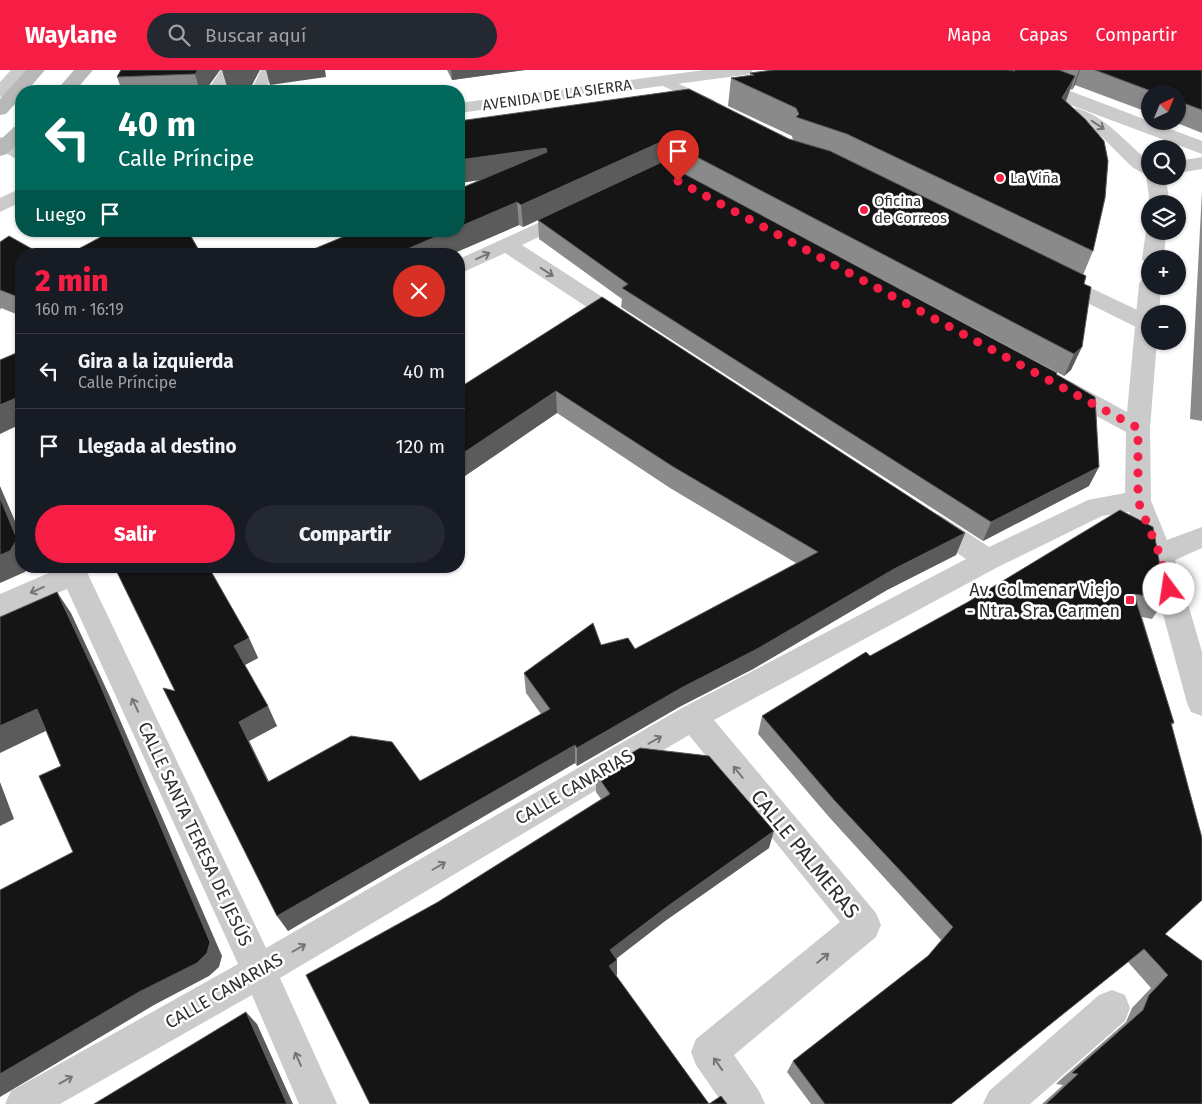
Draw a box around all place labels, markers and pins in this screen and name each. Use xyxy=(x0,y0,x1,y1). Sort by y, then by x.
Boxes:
pin xyxy=(657,130,699,181)
place label: La Viña xyxy=(1010,169,1059,187)
marker: La Viña xyxy=(994,172,1006,184)
place label: Oficina de Correos xyxy=(874,192,947,227)
marker: Oficina de Correos xyxy=(858,204,870,216)
place label: Av. Colmenar Viejo - Ntra. Sra. Carmen xyxy=(967,579,1120,622)
marker: Av. Colmenar Viejo - Ntra. Sra. Carmen xyxy=(1124,594,1136,606)

